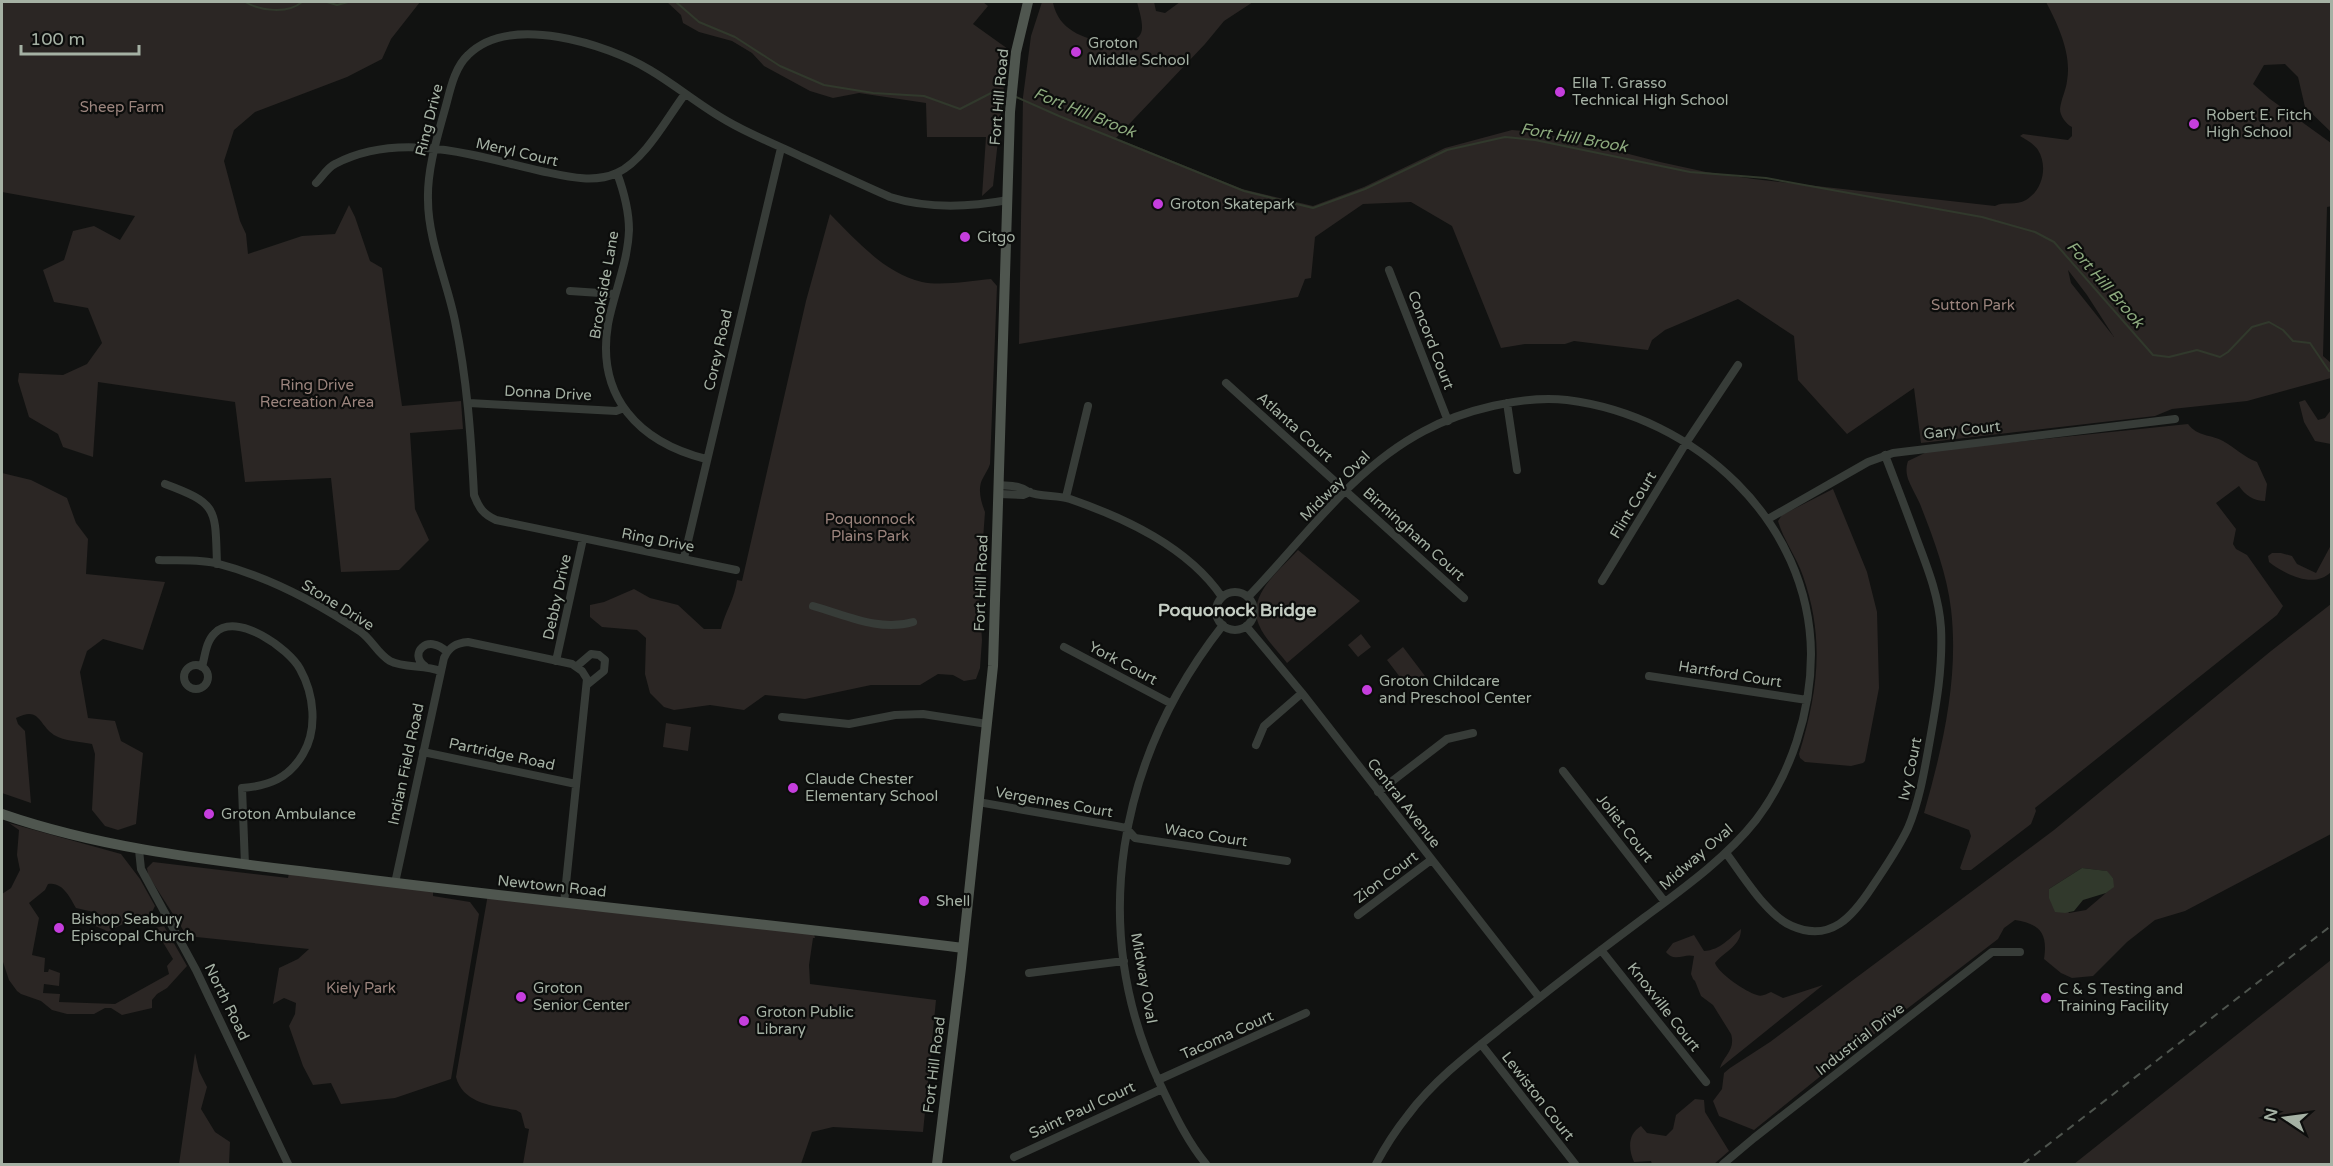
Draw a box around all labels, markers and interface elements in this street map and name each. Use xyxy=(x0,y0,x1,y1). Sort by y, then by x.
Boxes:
scale bar xyxy=(21,18,140,56)
text: 100 m xyxy=(30,28,85,50)
place label: Groton Middle School xyxy=(1088,34,1189,69)
marker: Groton Middle School xyxy=(1069,45,1083,59)
street label: Fort Hill Road xyxy=(986,48,1012,146)
place label: Ella T. Grasso Technical High School xyxy=(1572,74,1728,109)
street label: Ring Drive xyxy=(411,82,447,158)
water label: Fort Hill Brook xyxy=(1031,83,1140,143)
marker: Ella T. Grasso Technical High School xyxy=(1553,85,1567,99)
park label: Sheep Farm xyxy=(80,98,164,116)
place label: Robert E. Fitch High School xyxy=(2206,106,2312,141)
marker: Robert E. Fitch High School xyxy=(2187,117,2201,131)
water label: Fort Hill Brook xyxy=(1519,119,1630,157)
street label: Meryl Court xyxy=(474,134,560,170)
place label: Groton Skatepark xyxy=(1170,195,1295,213)
marker: Groton Skatepark xyxy=(1151,197,1165,211)
place label: Citgo xyxy=(977,228,1015,246)
street label: Brookside Lane xyxy=(586,229,622,341)
marker: Citgo xyxy=(958,230,972,244)
water label: Fort Hill Brook xyxy=(2062,237,2149,333)
street label: Concord Court xyxy=(1404,288,1458,392)
park label: Sutton Park xyxy=(1931,296,2015,314)
street label: Corey Road xyxy=(700,308,736,392)
park label: Ring Drive Recreation Area xyxy=(260,376,374,411)
street label: Donna Drive xyxy=(504,382,592,404)
street label: Atlanta Court xyxy=(1253,388,1337,466)
street label: Gary Court xyxy=(1923,417,2002,443)
street label: Midway Oval xyxy=(1296,447,1374,525)
street label: Flint Court xyxy=(1606,468,1660,542)
street label: Birmingham Court xyxy=(1359,483,1469,585)
park label: Poquonnock Plains Park xyxy=(825,510,915,545)
street label: Ring Drive xyxy=(620,524,696,556)
street label: Fort Hill Road xyxy=(970,534,992,632)
street label: Debby Drive xyxy=(539,552,575,642)
street label: Stone Drive xyxy=(298,576,378,634)
district label: Poquonock Bridge xyxy=(1158,599,1316,621)
street label: York Court xyxy=(1086,637,1161,689)
street label: Hartford Court xyxy=(1677,657,1783,691)
place label: Groton Childcare and Preschool Center xyxy=(1379,672,1532,707)
marker: Groton Childcare and Preschool Center xyxy=(1360,683,1374,697)
street label: Indian Field Road xyxy=(384,702,428,826)
street label: Partridge Road xyxy=(447,734,557,774)
street label: Ivy Court xyxy=(1895,736,1926,802)
street label: Central Avenue xyxy=(1363,755,1445,851)
place label: Claude Chester Elementary School xyxy=(805,770,938,805)
marker: Claude Chester Elementary School xyxy=(786,781,800,795)
street label: Vergennes Court xyxy=(994,783,1115,821)
street label: Joliet Court xyxy=(1593,790,1657,866)
place label: Groton Ambulance xyxy=(221,805,356,823)
marker: Groton Ambulance xyxy=(202,807,216,821)
street label: Waco Court xyxy=(1163,820,1249,850)
street label: Midway Oval xyxy=(1655,820,1737,894)
street label: Zion Court xyxy=(1350,847,1422,907)
street label: Newtown Road xyxy=(497,871,607,901)
place label: Shell xyxy=(936,892,970,910)
marker: Shell xyxy=(917,894,931,908)
place label: Bishop Seabury Episcopal Church xyxy=(71,910,195,945)
marker: Bishop Seabury Episcopal Church xyxy=(52,921,66,935)
street label: Midway Oval xyxy=(1127,931,1161,1025)
street label: Knoxville Court xyxy=(1624,959,1704,1055)
street label: North Road xyxy=(201,961,253,1043)
park label: Kiely Park xyxy=(326,979,396,997)
place label: Groton Senior Center xyxy=(533,979,630,1014)
place label: C & S Testing and Training Facility xyxy=(2058,980,2183,1015)
marker: Groton Senior Center xyxy=(514,990,528,1004)
marker: C & S Testing and Training Facility xyxy=(2039,991,2053,1005)
street label: Industrial Drive xyxy=(1812,999,1908,1079)
place label: Groton Public Library xyxy=(756,1003,854,1038)
street label: Tacoma Court xyxy=(1178,1006,1276,1063)
marker: Groton Public Library xyxy=(737,1014,751,1028)
street label: Fort Hill Road xyxy=(919,1016,949,1114)
street label: Lewiston Court xyxy=(1498,1048,1578,1144)
street label: Saint Paul Court xyxy=(1026,1077,1138,1142)
north arrow xyxy=(2255,1088,2315,1148)
text: N xyxy=(2260,1106,2283,1123)

